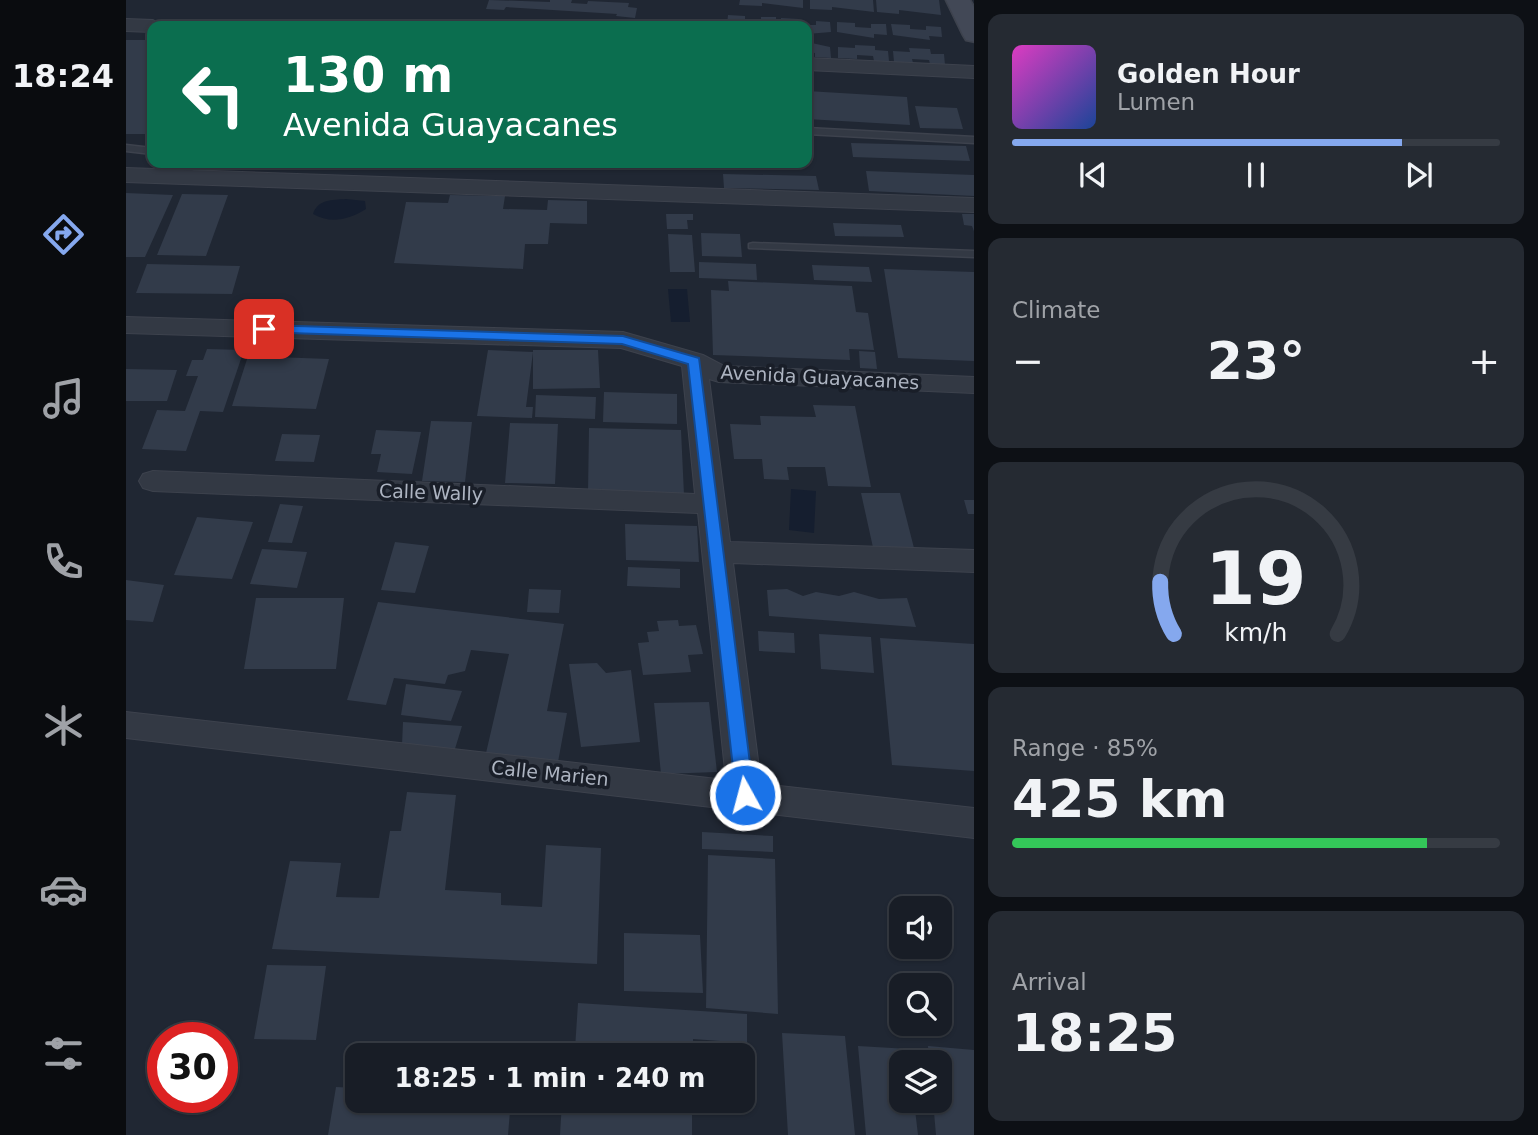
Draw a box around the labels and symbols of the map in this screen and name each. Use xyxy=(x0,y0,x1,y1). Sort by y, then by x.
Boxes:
pin xyxy=(234,299,294,359)
street label: Avenida Guayacanes xyxy=(720,361,920,393)
street label: Calle Wally xyxy=(379,479,483,505)
street label: Calle Marien xyxy=(490,756,610,790)
position arrow xyxy=(708,758,782,832)
speed limit sign: 30 xyxy=(147,1022,238,1113)

